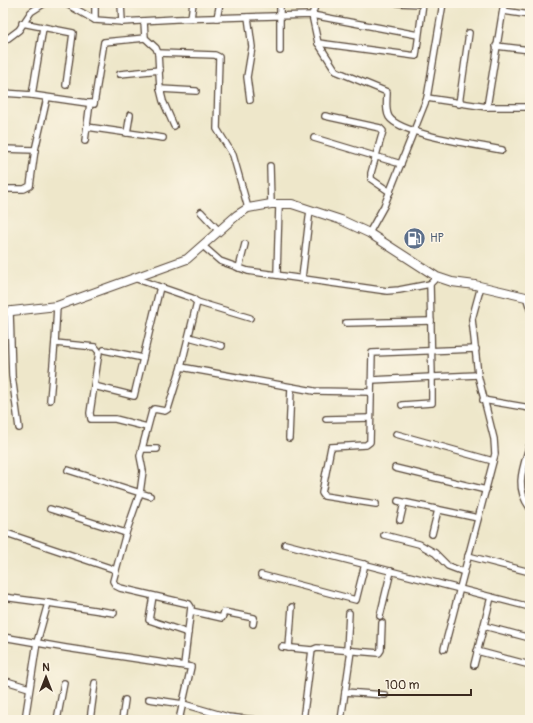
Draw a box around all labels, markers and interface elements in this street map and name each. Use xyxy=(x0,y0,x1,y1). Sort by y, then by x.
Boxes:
fuel station icon: HP xyxy=(402,225,428,251)
place label: HP xyxy=(430,231,445,246)
north arrow xyxy=(26,657,66,697)
text: N xyxy=(42,661,50,674)
scale bar xyxy=(379,671,471,697)
text: 100 m xyxy=(385,678,420,693)

